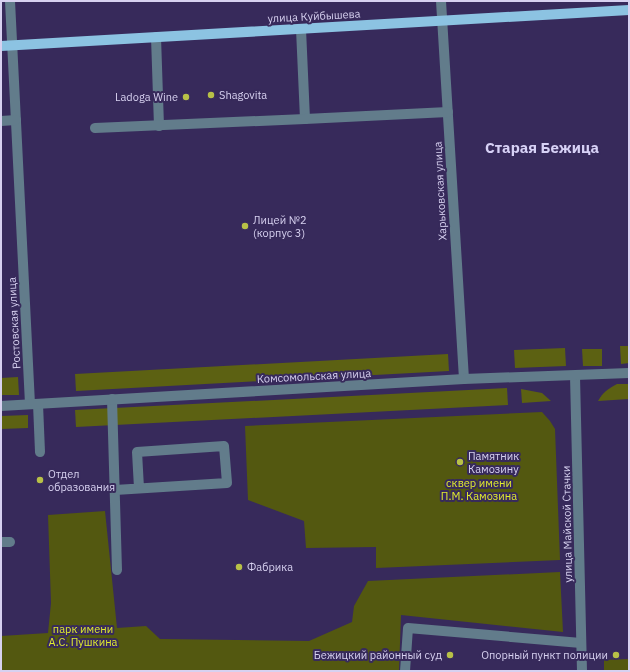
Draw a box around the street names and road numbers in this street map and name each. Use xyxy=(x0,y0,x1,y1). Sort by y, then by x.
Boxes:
street label: улица Куйбышева xyxy=(267,7,361,25)
street label: Харьковская улица xyxy=(430,141,450,241)
street label: Ростовская улица xyxy=(5,277,23,369)
street label: Комсомольская улица xyxy=(256,366,372,386)
street label: улица Майской Стачки xyxy=(559,465,575,583)

